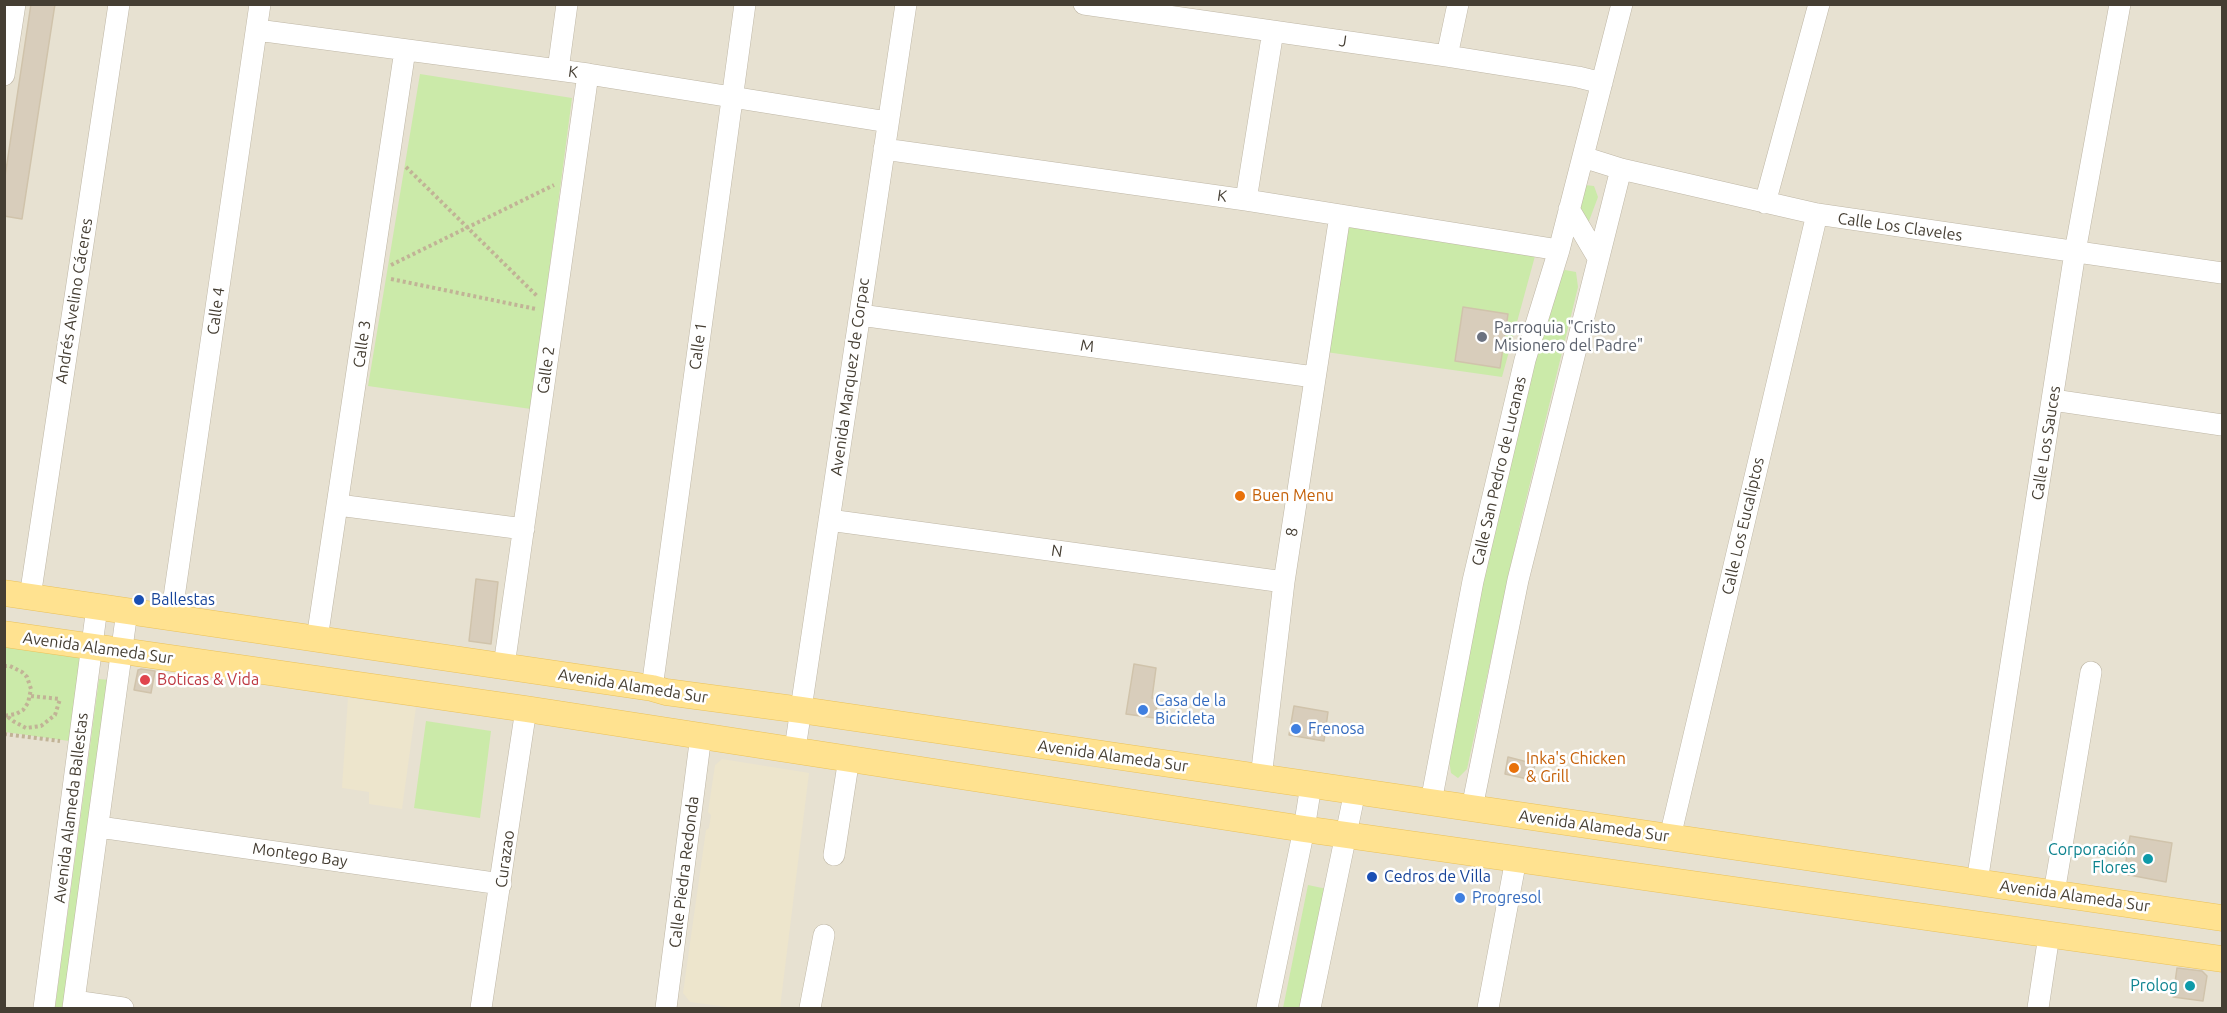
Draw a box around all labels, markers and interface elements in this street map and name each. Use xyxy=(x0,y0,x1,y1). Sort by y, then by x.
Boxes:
street label: J xyxy=(1338,31,1348,51)
street label: K xyxy=(567,62,579,82)
street label: K xyxy=(1216,186,1228,206)
street label: Calle Los Claveles xyxy=(1836,209,1964,245)
street label: Andrés Avelino Cáceres xyxy=(51,217,97,385)
street label: Avenida Marquez de Corpac xyxy=(827,277,873,477)
street label: Calle 4 xyxy=(203,286,229,336)
place label: Parroquia "Cristo Misionero del Padre" xyxy=(1494,318,1643,356)
street label: Calle 3 xyxy=(349,319,375,369)
street label: Calle 1 xyxy=(685,321,711,371)
marker: Parroquia "Cristo Misionero del Padre" xyxy=(1475,330,1489,344)
street label: M xyxy=(1079,336,1095,356)
street label: Calle 2 xyxy=(533,345,559,395)
street label: Calle San Pedro de Lucanas xyxy=(1468,374,1530,568)
street label: Calle Los Sauces xyxy=(2027,384,2065,502)
street label: Calle Los Eucaliptos xyxy=(1718,455,1768,597)
place label: Buen Menu xyxy=(1252,486,1334,506)
marker: Buen Menu xyxy=(1233,489,1247,503)
street label: 8 xyxy=(1282,526,1302,538)
street label: N xyxy=(1050,541,1064,561)
place label: Ballestas xyxy=(151,590,215,610)
marker: Ballestas xyxy=(132,593,146,607)
street label: Avenida Alameda Sur xyxy=(22,628,174,668)
street label: Avenida Alameda Sur xyxy=(557,665,709,707)
place label: Boticas & Vida xyxy=(157,670,259,690)
marker: Boticas & Vida xyxy=(138,673,152,687)
place label: Casa de la Bicicleta xyxy=(1155,691,1226,729)
marker: Casa de la Bicicleta xyxy=(1136,703,1150,717)
street label: Avenida Alameda Ballestas xyxy=(50,712,92,904)
place label: Frenosa xyxy=(1308,719,1365,739)
marker: Frenosa xyxy=(1289,722,1303,736)
street label: Avenida Alameda Sur xyxy=(1037,736,1189,776)
place label: Inka's Chicken & Grill xyxy=(1526,749,1626,787)
marker: Inka's Chicken & Grill xyxy=(1507,761,1521,775)
street label: Calle Piedra Redonda xyxy=(665,795,703,949)
street label: Avenida Alameda Sur xyxy=(1518,806,1670,846)
street label: Curazao xyxy=(491,829,519,889)
street label: Montego Bay xyxy=(251,839,349,871)
place label: Corporación Flores xyxy=(2048,840,2136,878)
marker: Corporación Flores xyxy=(2141,852,2155,866)
place label: Cedros de Villa xyxy=(1384,867,1491,887)
marker: Cedros de Villa xyxy=(1365,870,1379,884)
street label: Avenida Alameda Sur xyxy=(1999,876,2151,916)
place label: Progresol xyxy=(1472,888,1542,908)
marker: Progresol xyxy=(1453,891,1467,905)
place label: Prolog xyxy=(2130,976,2178,996)
marker: Prolog xyxy=(2183,979,2197,993)

